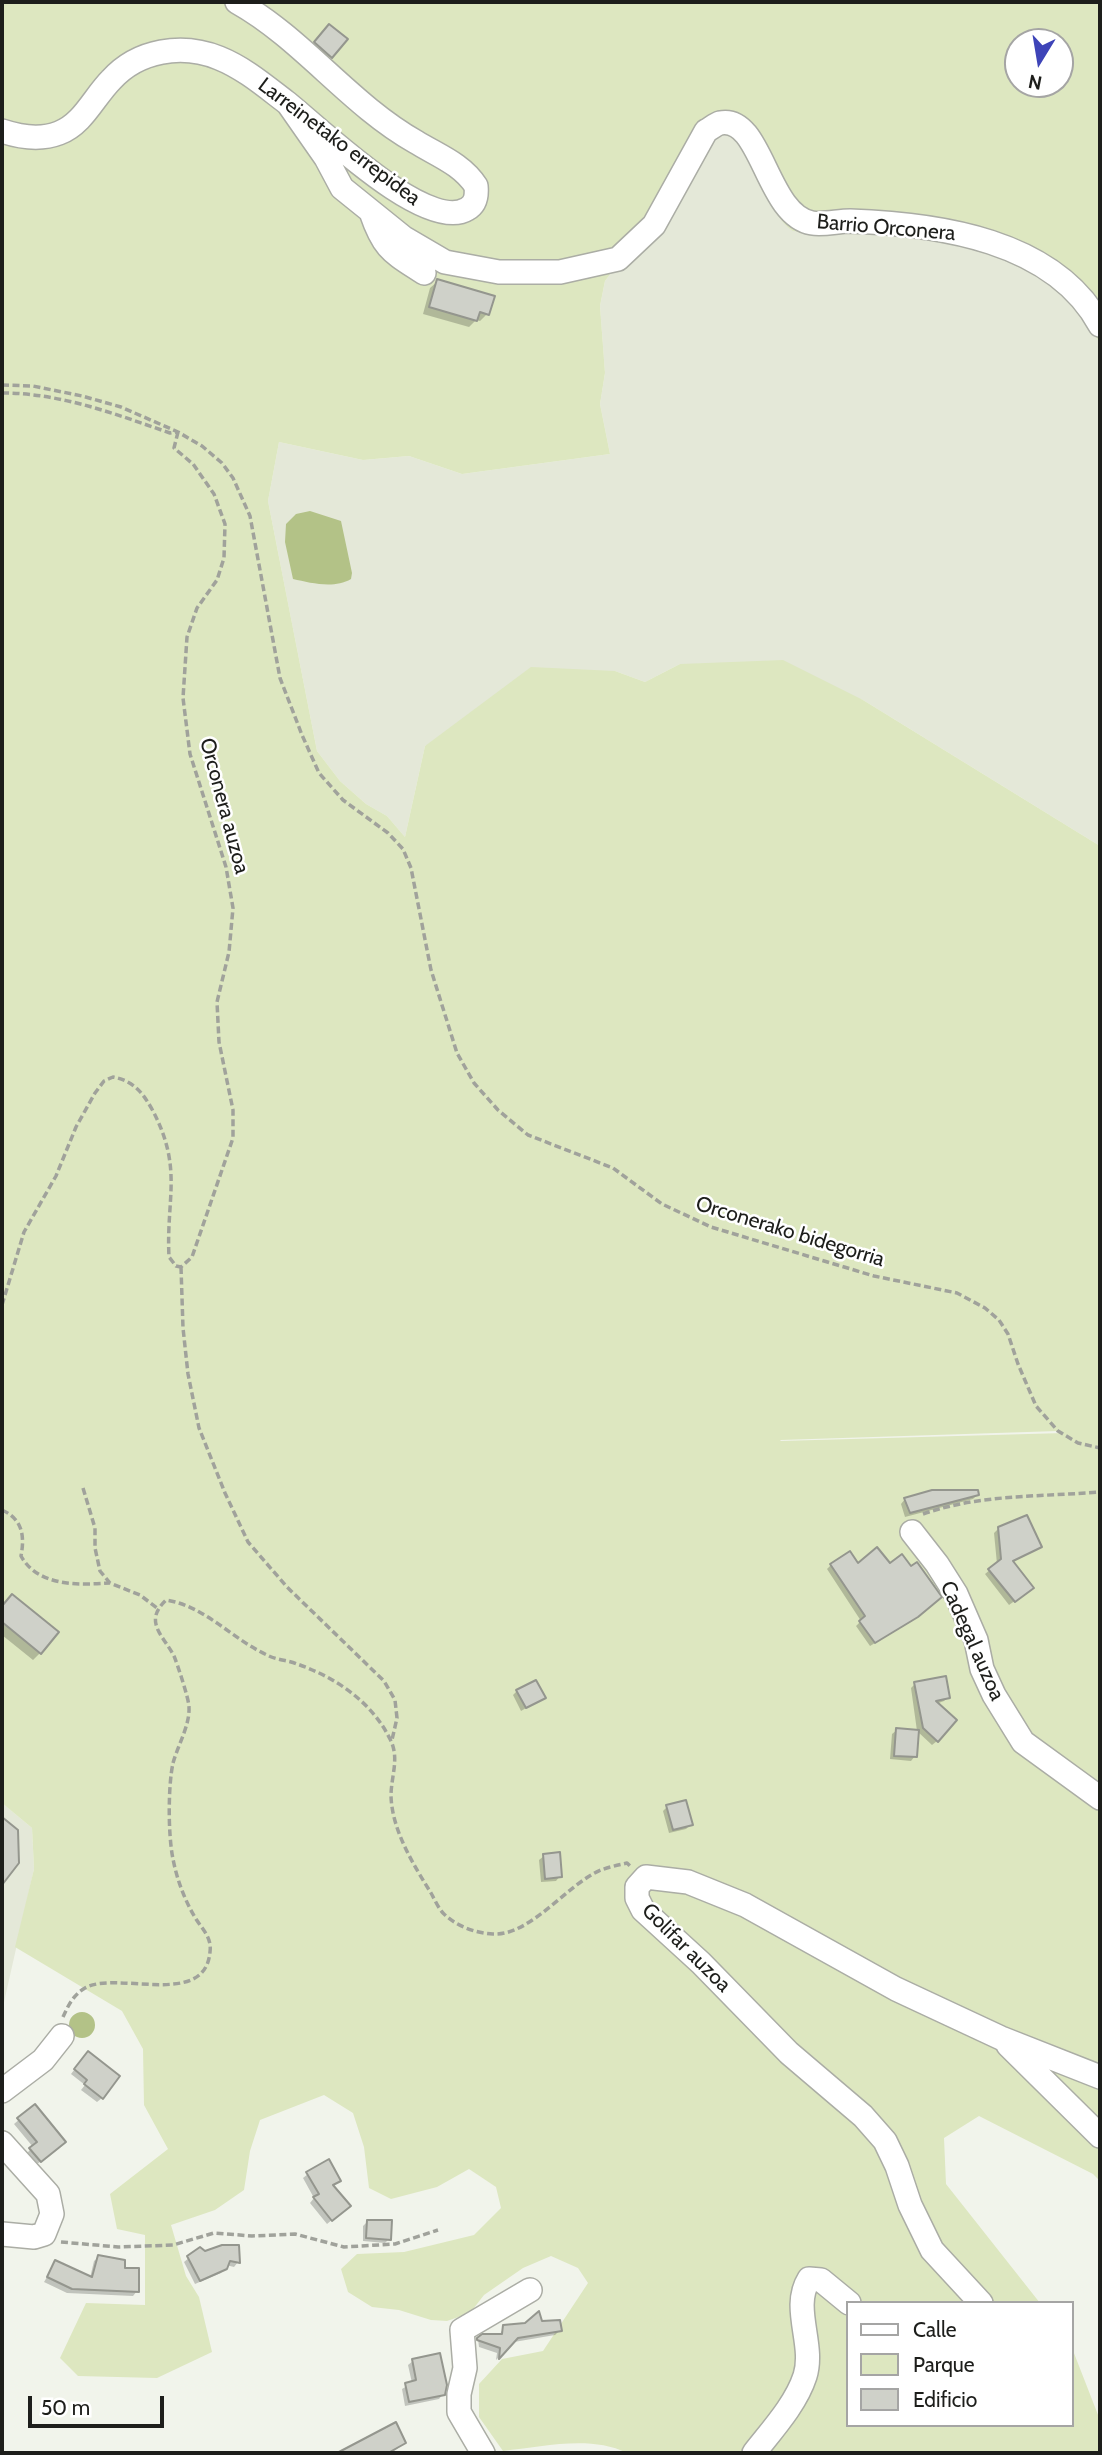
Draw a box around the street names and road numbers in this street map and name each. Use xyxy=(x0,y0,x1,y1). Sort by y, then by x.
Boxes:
street label: Larreinetako errepidea xyxy=(253,73,425,211)
street label: Barrio Orconera xyxy=(816,209,956,247)
street label: Orconera auzoa xyxy=(194,735,254,877)
street label: Orconerako bidegorria xyxy=(693,1191,887,1273)
street label: Cadegal auzoa xyxy=(934,1577,1010,1705)
street label: Golifar auzoa xyxy=(636,1898,736,1998)

